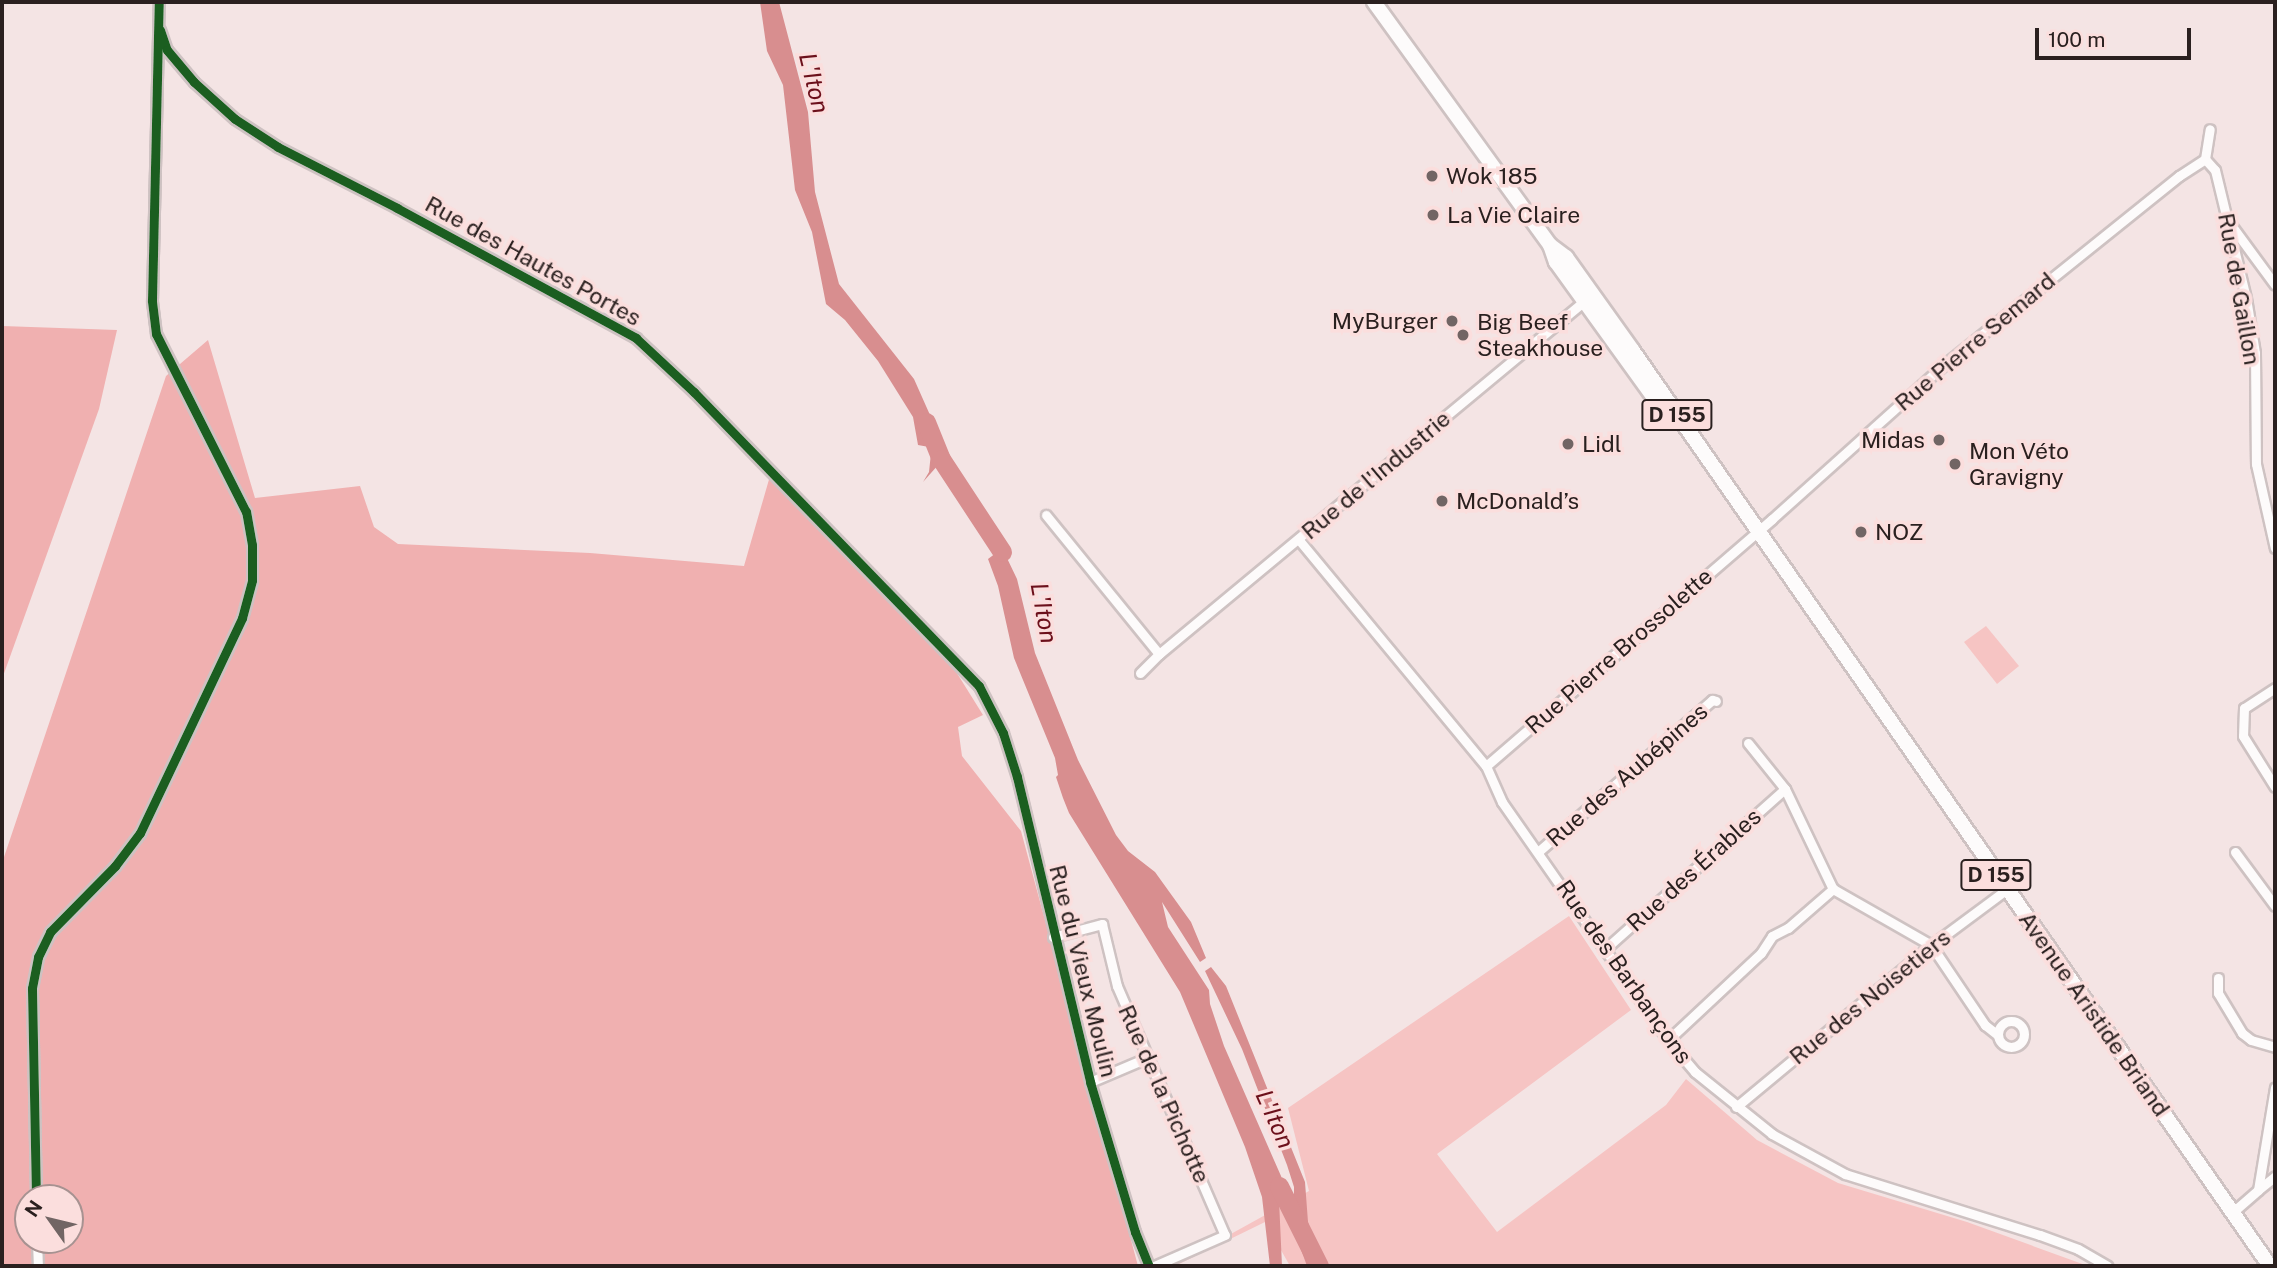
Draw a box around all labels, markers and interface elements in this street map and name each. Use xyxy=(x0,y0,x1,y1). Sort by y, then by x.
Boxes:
scale bar xyxy=(2039,14,2195,58)
text: 100 m xyxy=(2048,27,2105,52)
water label: L'Iton xyxy=(793,50,835,116)
place label: Wok 185 xyxy=(1446,162,1537,190)
marker: Wok 185 xyxy=(1424,168,1440,184)
street label: Rue des Hautes Portes xyxy=(420,190,646,332)
place label: La Vie Claire xyxy=(1447,201,1581,229)
marker: La Vie Claire xyxy=(1425,207,1441,223)
street label: Rue de Gaillon xyxy=(2212,211,2266,367)
street label: Rue Pierre Semard xyxy=(1889,267,2061,417)
place label: MyBurger xyxy=(1332,307,1438,335)
place label: Big Beef Steakhouse xyxy=(1477,308,1603,362)
marker: MyBurger xyxy=(1444,313,1460,329)
marker: Big Beef Steakhouse xyxy=(1455,327,1471,343)
road number: D 155 xyxy=(1640,398,1714,432)
street label: Rue de l'Industrie xyxy=(1296,405,1456,545)
place label: Midas xyxy=(1861,426,1925,454)
place label: Lidl xyxy=(1582,430,1622,458)
marker: Midas xyxy=(1931,432,1947,448)
marker: Lidl xyxy=(1560,436,1576,452)
place label: Mon Véto Gravigny xyxy=(1969,437,2070,491)
marker: Mon Véto Gravigny xyxy=(1947,456,1963,472)
place label: McDonald’s xyxy=(1456,487,1579,515)
marker: McDonald’s xyxy=(1434,493,1450,509)
place label: NOZ xyxy=(1875,518,1923,546)
marker: NOZ xyxy=(1853,524,1869,540)
street label: Rue Pierre Brossolette xyxy=(1520,562,1718,740)
water label: L'Iton xyxy=(1025,580,1063,646)
street label: Rue des Aubépines xyxy=(1541,697,1713,853)
street label: Rue des Érables xyxy=(1621,802,1767,938)
road number: D 155 xyxy=(1959,858,2033,892)
street label: Rue du Vieux Moulin xyxy=(1043,862,1123,1080)
street label: Rue des Barbançons xyxy=(1550,875,1698,1069)
street label: Avenue Aristide Briand xyxy=(2013,906,2175,1122)
street label: Rue des Noisetiers xyxy=(1784,924,1956,1070)
street label: Rue de la Pichotte xyxy=(1112,1000,1216,1188)
water label: L'Iton xyxy=(1249,1085,1301,1153)
north arrow xyxy=(14,1184,84,1254)
text: N xyxy=(20,1196,47,1221)

